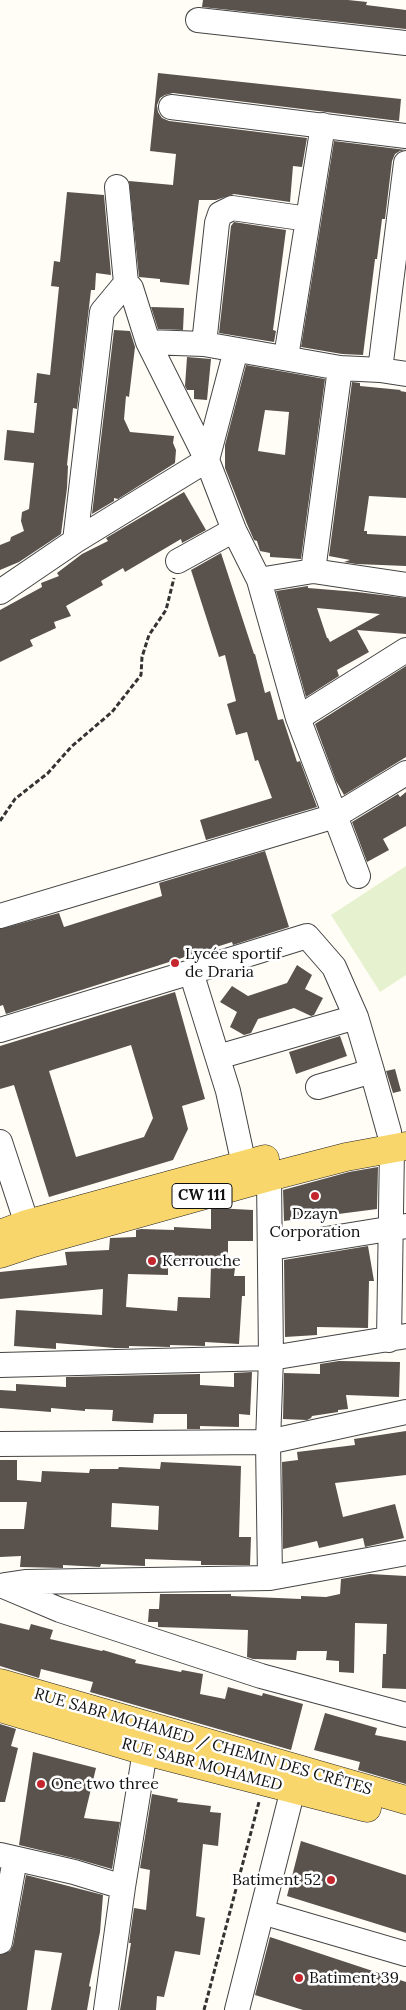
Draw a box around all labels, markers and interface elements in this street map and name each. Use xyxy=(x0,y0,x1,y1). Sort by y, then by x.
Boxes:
place label: Lycée sportif de Draria xyxy=(185,944,282,982)
marker: Lycée sportif de Draria xyxy=(169,957,181,969)
road number: CW 111 xyxy=(172,1184,232,1208)
marker: Dzayn Corporation xyxy=(309,1190,321,1202)
place label: Dzayn Corporation xyxy=(269,1204,361,1242)
place label: Kerrouche xyxy=(162,1251,241,1271)
marker: Kerrouche xyxy=(146,1255,158,1267)
street label: RUE SABR MOHAMED / CHEMIN DES CRÊTES xyxy=(32,1684,374,1800)
street label: RUE SABR MOHAMED xyxy=(120,1734,284,1796)
place label: One two three xyxy=(51,1774,159,1794)
marker: One two three xyxy=(35,1778,47,1790)
place label: Batiment 52 xyxy=(232,1870,321,1890)
marker: Batiment 52 xyxy=(325,1874,337,1886)
place label: Batiment 39 xyxy=(309,1968,399,1988)
marker: Batiment 39 xyxy=(293,1972,305,1984)

